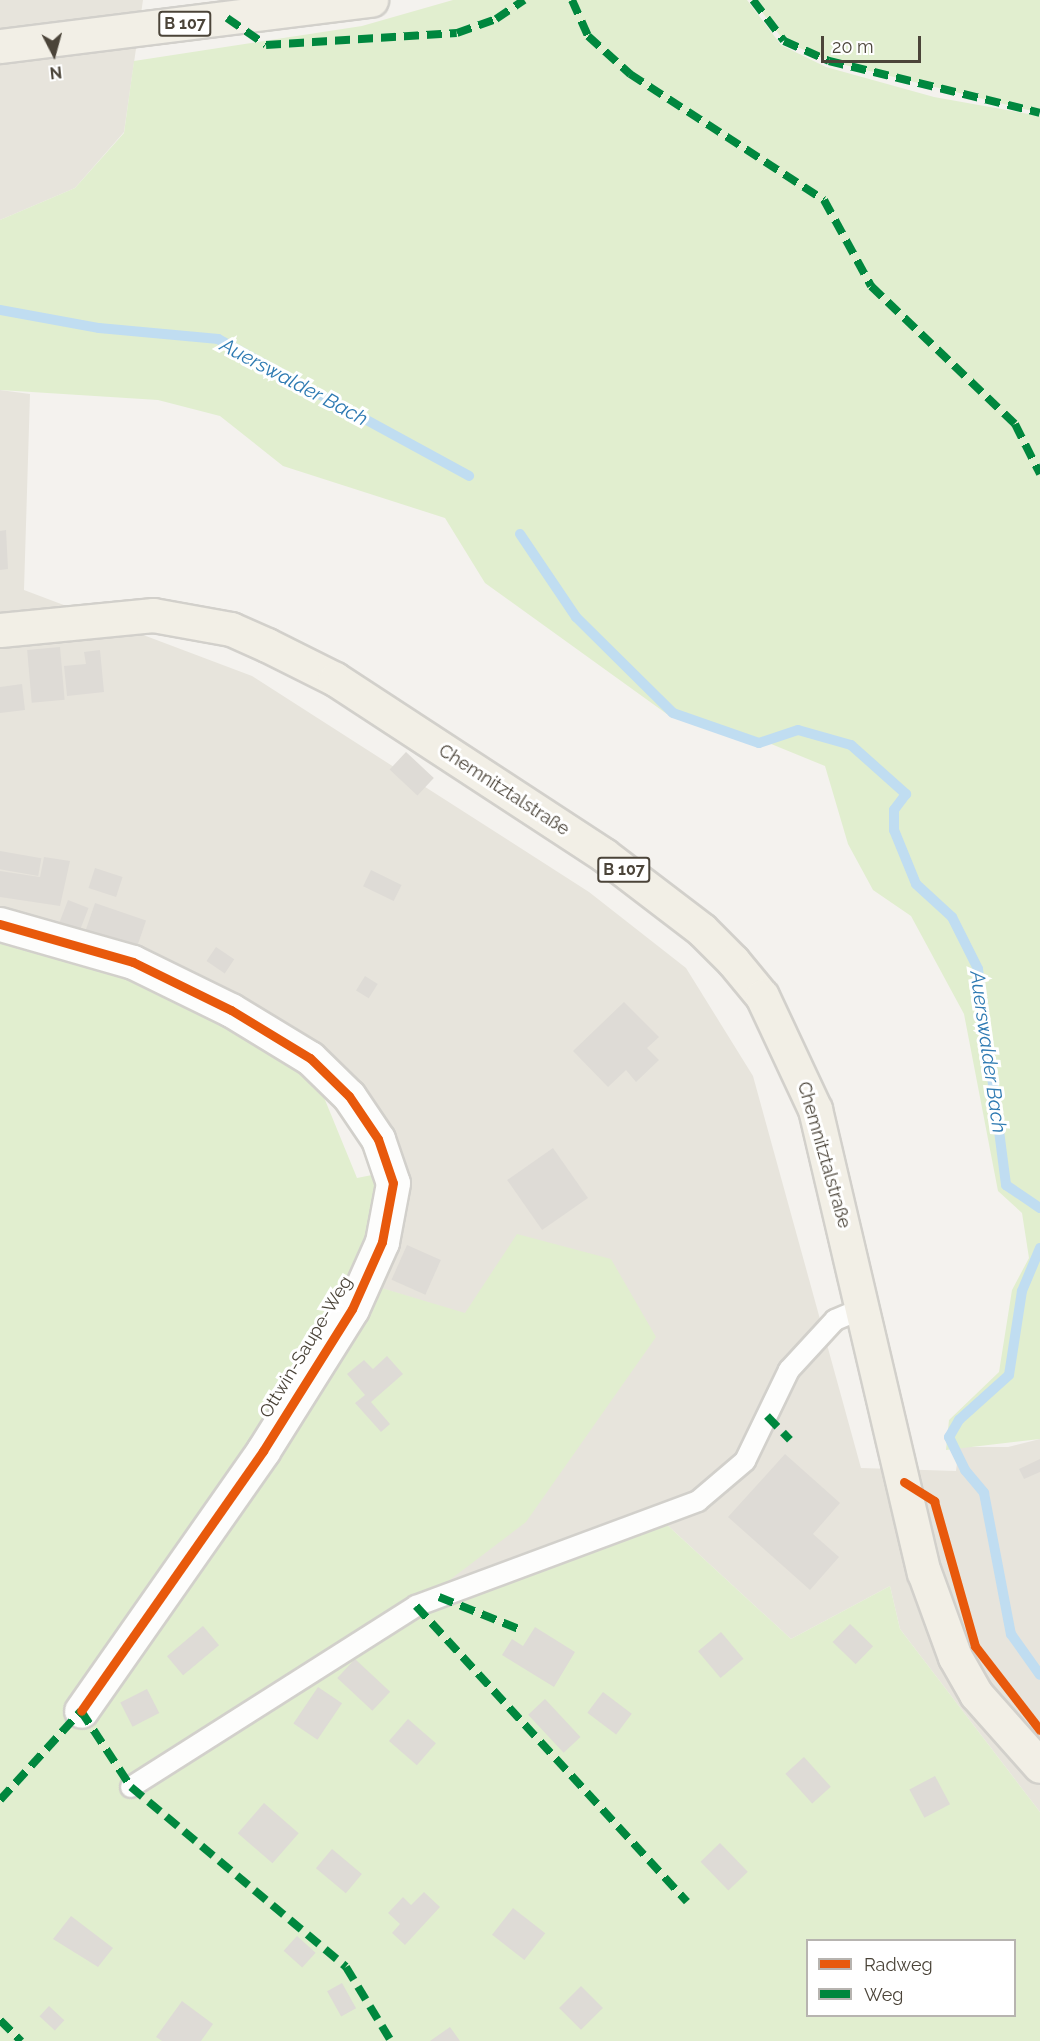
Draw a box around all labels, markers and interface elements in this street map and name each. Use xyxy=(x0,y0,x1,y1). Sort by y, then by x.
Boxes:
road number: B 107 xyxy=(158,11,212,37)
north arrow xyxy=(24,24,84,84)
scale bar xyxy=(824,24,924,62)
text: 20 m xyxy=(832,36,874,57)
text: N xyxy=(49,62,63,82)
water label: Auerswalder Bach xyxy=(216,333,372,431)
street label: Chemnitztalstraße xyxy=(435,740,573,840)
road number: B 107 xyxy=(597,857,651,883)
water label: Auerswalder Bach xyxy=(965,969,1011,1135)
street label: Chemnitztalstraße xyxy=(793,1079,855,1231)
street label: Ottwin-Saupe-Weg xyxy=(255,1272,357,1422)
legend xyxy=(806,1939,1016,2017)
text: Radweg xyxy=(864,1954,933,1975)
text: Weg xyxy=(864,1984,903,2005)

